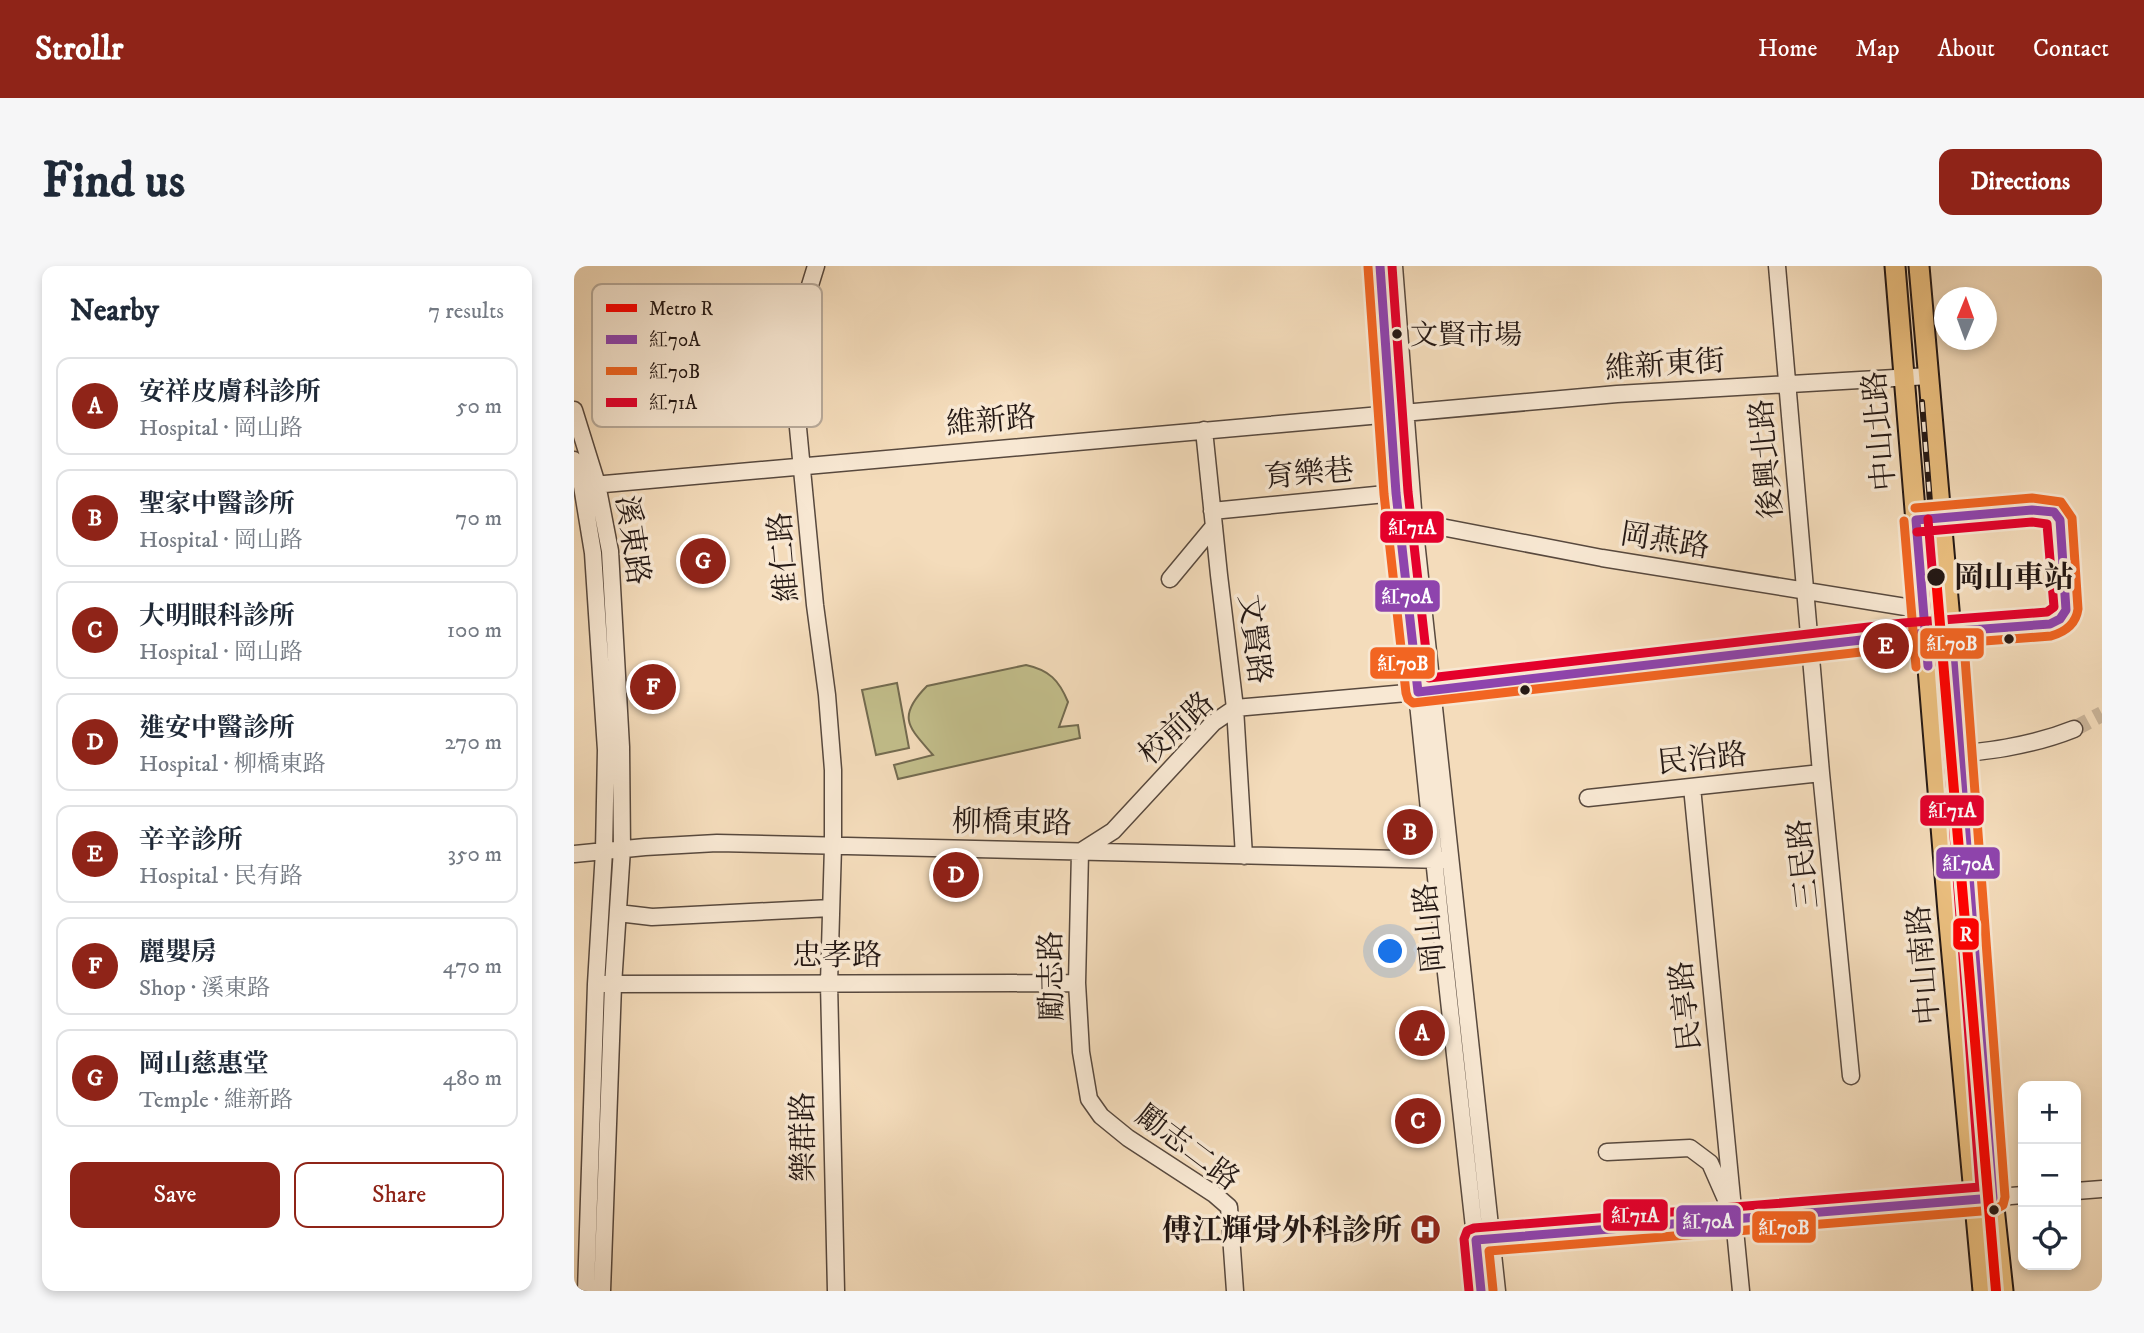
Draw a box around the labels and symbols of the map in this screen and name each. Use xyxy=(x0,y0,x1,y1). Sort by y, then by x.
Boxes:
legend xyxy=(592,284,822,427)
north arrow xyxy=(1934,287,1997,350)
text: Metro R xyxy=(649,298,713,321)
place label: 文賢市場 xyxy=(1410,318,1522,353)
marker: 文賢市場 xyxy=(1390,327,1404,341)
text: 紅70A xyxy=(649,329,701,352)
street label: 維新東街 xyxy=(1604,343,1726,388)
text: 紅70B xyxy=(649,361,700,384)
street label: 中山北路 xyxy=(1857,369,1904,492)
text: 紅71A xyxy=(649,392,698,415)
street label: 後興北路 xyxy=(1744,397,1791,520)
street label: 維新路 xyxy=(945,399,1038,444)
street label: 育樂巷 xyxy=(1263,452,1356,497)
street label: 溪東路 xyxy=(607,493,656,587)
street label: 維仁路 xyxy=(762,510,807,603)
line badge: 紅71A xyxy=(1379,510,1445,544)
street label: 岡燕路 xyxy=(1617,516,1712,567)
text: 紅71A xyxy=(1388,517,1437,540)
pin: G xyxy=(680,535,726,587)
place label: 岡山車站 xyxy=(1954,560,2074,597)
marker: 岡山車站 xyxy=(1925,566,1947,588)
line badge: 紅70A xyxy=(1374,579,1441,613)
text: 紅70A xyxy=(1381,586,1434,609)
street label: 文賢路 xyxy=(1230,592,1277,686)
pin: E xyxy=(1863,620,1909,672)
line badge: 紅70B xyxy=(1919,627,1985,660)
unlabelled marker xyxy=(2002,632,2016,646)
text: 紅70B xyxy=(1926,633,1978,656)
line badge: 紅70B xyxy=(1369,646,1436,680)
text: 紅70B xyxy=(1377,653,1429,676)
pin: F xyxy=(630,661,676,713)
unlabelled marker xyxy=(1518,683,1532,697)
street label: 校前路 xyxy=(1131,685,1223,773)
street label: 民治路 xyxy=(1655,736,1749,783)
line badge: 紅71A xyxy=(1919,794,1985,827)
text: 紅71A xyxy=(1928,800,1977,823)
street label: 柳橋東路 xyxy=(952,804,1072,843)
pin: B xyxy=(1387,806,1433,858)
street label: 三民路 xyxy=(1781,817,1828,911)
line badge: 紅70A xyxy=(1935,846,2001,880)
pin: D xyxy=(933,849,979,901)
text: 紅70A xyxy=(1942,853,1995,876)
street label: 岡山路 xyxy=(1407,881,1454,975)
street label: 中山南路 xyxy=(1901,903,1948,1026)
line badge: R xyxy=(1952,917,1980,951)
text: R xyxy=(1960,924,1973,947)
street label: 勵志路 xyxy=(1033,931,1072,1021)
your location xyxy=(1373,934,1407,968)
street label: 忠孝路 xyxy=(792,938,882,975)
street label: 民享路 xyxy=(1663,959,1710,1053)
pin: A xyxy=(1399,1007,1445,1059)
street label: 樂群路 xyxy=(785,1092,824,1182)
pin: C xyxy=(1395,1095,1441,1147)
street label: 勵志二路 xyxy=(1128,1097,1246,1199)
line badge: 紅71A xyxy=(1602,1198,1669,1232)
unlabelled marker xyxy=(1987,1203,2001,1217)
line badge: 紅70A xyxy=(1675,1204,1742,1238)
text: 紅71A xyxy=(1611,1205,1660,1228)
line badge: 紅70B xyxy=(1751,1210,1817,1244)
text: 紅70A xyxy=(1682,1211,1735,1234)
place label: 傅江輝骨外科診所 xyxy=(1162,1213,1402,1250)
hospital icon: 傅江輝骨外科診所 xyxy=(1408,1213,1442,1247)
text: 紅70B xyxy=(1758,1217,1810,1240)

